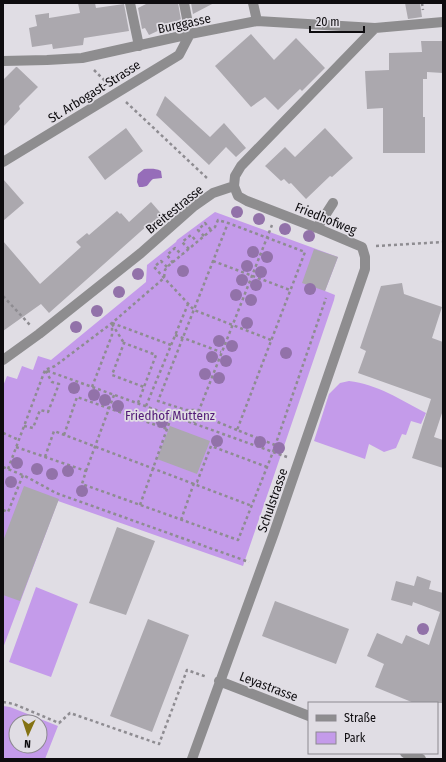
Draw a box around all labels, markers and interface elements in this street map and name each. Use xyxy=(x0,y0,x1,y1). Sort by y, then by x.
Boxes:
scale bar xyxy=(310,8,364,34)
street label: Burggasse xyxy=(156,11,212,36)
text: 20 m xyxy=(316,15,340,29)
street label: St. Arbogast-Strasse xyxy=(45,57,143,126)
street label: Breitestrasse xyxy=(143,182,206,237)
street label: Friedhofweg xyxy=(293,199,360,238)
park label: Friedhof Muttenz xyxy=(125,408,215,423)
street label: Schulstrasse xyxy=(255,466,290,534)
street label: Leyastrasse xyxy=(237,668,300,704)
legend xyxy=(308,702,438,754)
text: Straße xyxy=(344,711,376,725)
north arrow xyxy=(8,714,48,754)
text: Park xyxy=(344,731,366,745)
text: N xyxy=(24,737,31,750)

